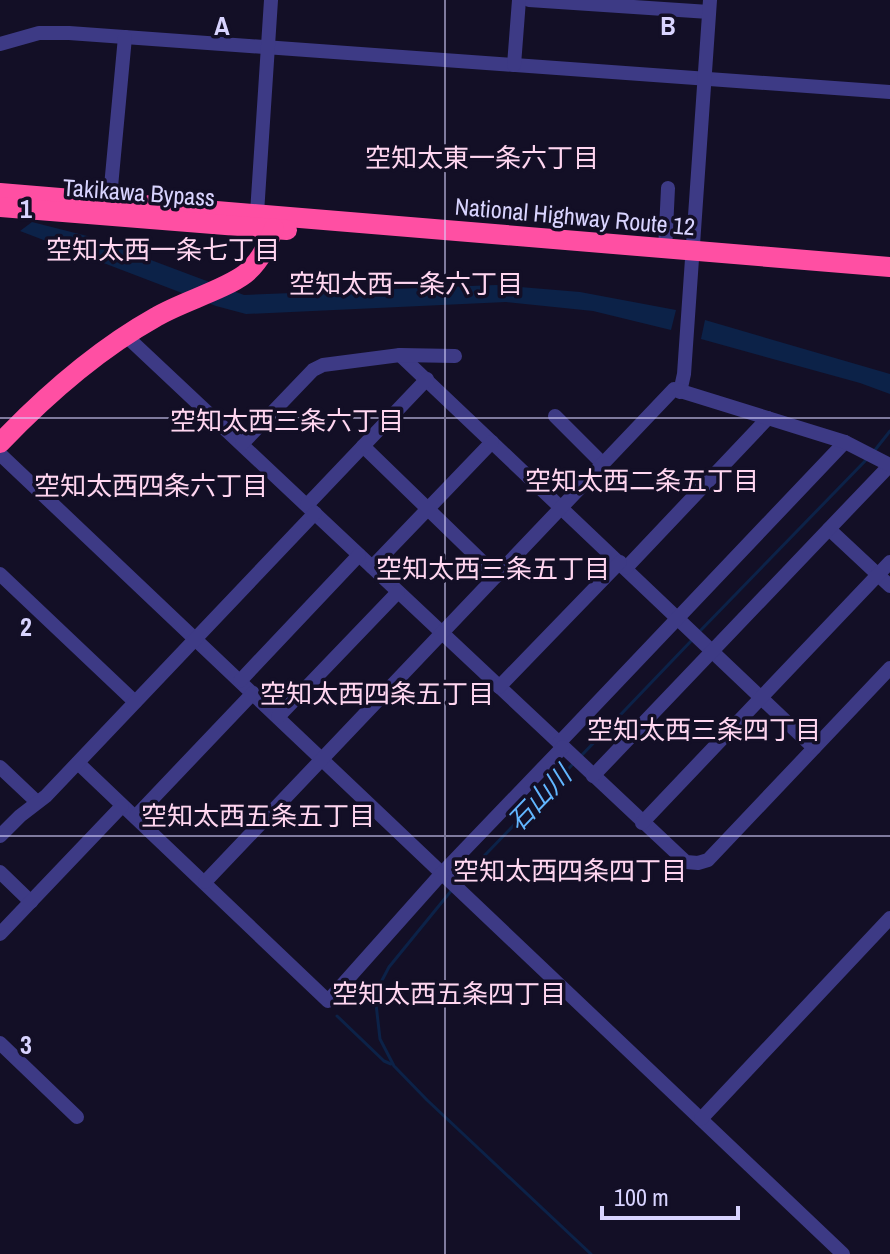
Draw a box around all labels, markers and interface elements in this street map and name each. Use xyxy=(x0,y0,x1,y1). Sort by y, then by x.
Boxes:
text: A xyxy=(214,8,230,43)
text: B xyxy=(660,8,676,43)
district label: 空知太東一条六丁目 xyxy=(365,140,599,175)
street label: Takikawa Bypass xyxy=(62,171,216,213)
street label: National Highway Route 12 xyxy=(454,190,696,242)
text: 1 xyxy=(20,191,32,226)
district label: 空知太西一条七丁目 xyxy=(46,232,280,267)
district label: 空知太西一条六丁目 xyxy=(289,266,523,301)
district label: 空知太西三条六丁目 xyxy=(170,403,404,438)
district label: 空知太西二条五丁目 xyxy=(525,463,759,498)
district label: 空知太西四条六丁目 xyxy=(34,468,268,503)
district label: 空知太西三条五丁目 xyxy=(376,551,610,586)
text: 2 xyxy=(20,609,32,644)
district label: 空知太西四条五丁目 xyxy=(260,676,494,711)
district label: 空知太西三条四丁目 xyxy=(587,712,821,747)
water label: 石山川 xyxy=(499,756,581,838)
district label: 空知太西五条五丁目 xyxy=(141,798,375,833)
district label: 空知太西四条四丁目 xyxy=(453,853,687,888)
district label: 空知太西五条四丁目 xyxy=(332,976,566,1011)
text: 3 xyxy=(20,1027,32,1062)
scale bar xyxy=(602,1170,738,1220)
text: 100 m xyxy=(614,1181,669,1213)

